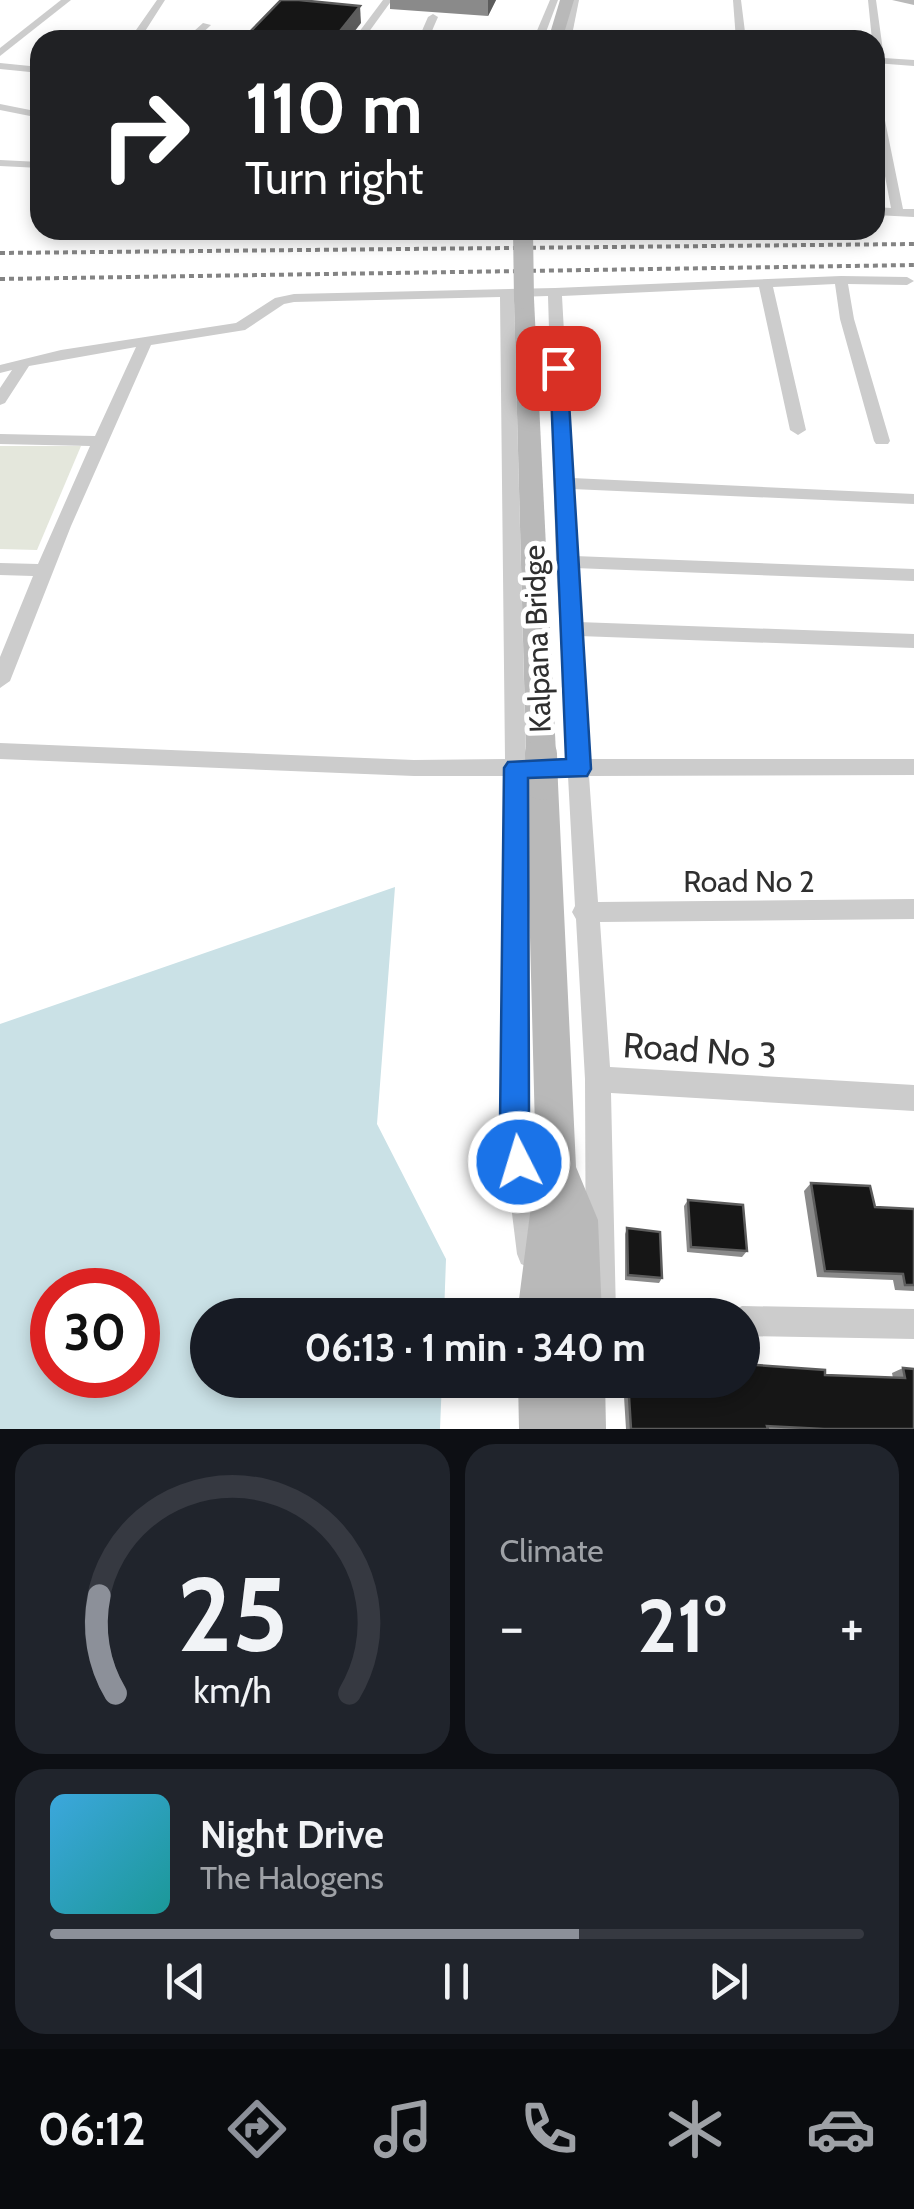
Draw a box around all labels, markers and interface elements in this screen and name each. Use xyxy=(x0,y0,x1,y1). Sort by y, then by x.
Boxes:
text: 110 m xyxy=(245,65,423,151)
icon: right xyxy=(80,70,210,200)
text: Turn right xyxy=(245,151,424,205)
pin xyxy=(516,326,601,411)
icon: arrive xyxy=(531,341,586,396)
street label: Kalpana Bridge xyxy=(515,544,559,734)
street label: Road No 2 xyxy=(683,863,815,900)
street label: Road No 3 xyxy=(622,1023,778,1077)
position arrow xyxy=(467,1110,571,1214)
speed limit sign: 30 xyxy=(30,1268,160,1398)
text: 06:13 · 1 min · 340 m xyxy=(304,1324,646,1371)
text: Climate xyxy=(500,1531,604,1570)
text: 25 xyxy=(177,1551,288,1677)
text: 21° xyxy=(637,1580,726,1671)
text: − xyxy=(500,1593,524,1660)
text: + xyxy=(840,1593,864,1660)
text: km/h xyxy=(193,1669,271,1712)
text: Night Drive xyxy=(200,1811,384,1858)
text: The Halogens xyxy=(200,1858,384,1897)
icon: previous xyxy=(158,1954,213,2009)
icon: pause xyxy=(429,1954,484,2009)
icon: next xyxy=(701,1954,756,2009)
icon: directions xyxy=(222,2094,292,2164)
icon: music xyxy=(368,2094,438,2164)
icon: phone xyxy=(514,2094,584,2164)
icon: climate xyxy=(660,2094,730,2164)
icon: car xyxy=(806,2094,876,2164)
text: 06:12 xyxy=(38,2102,146,2156)

